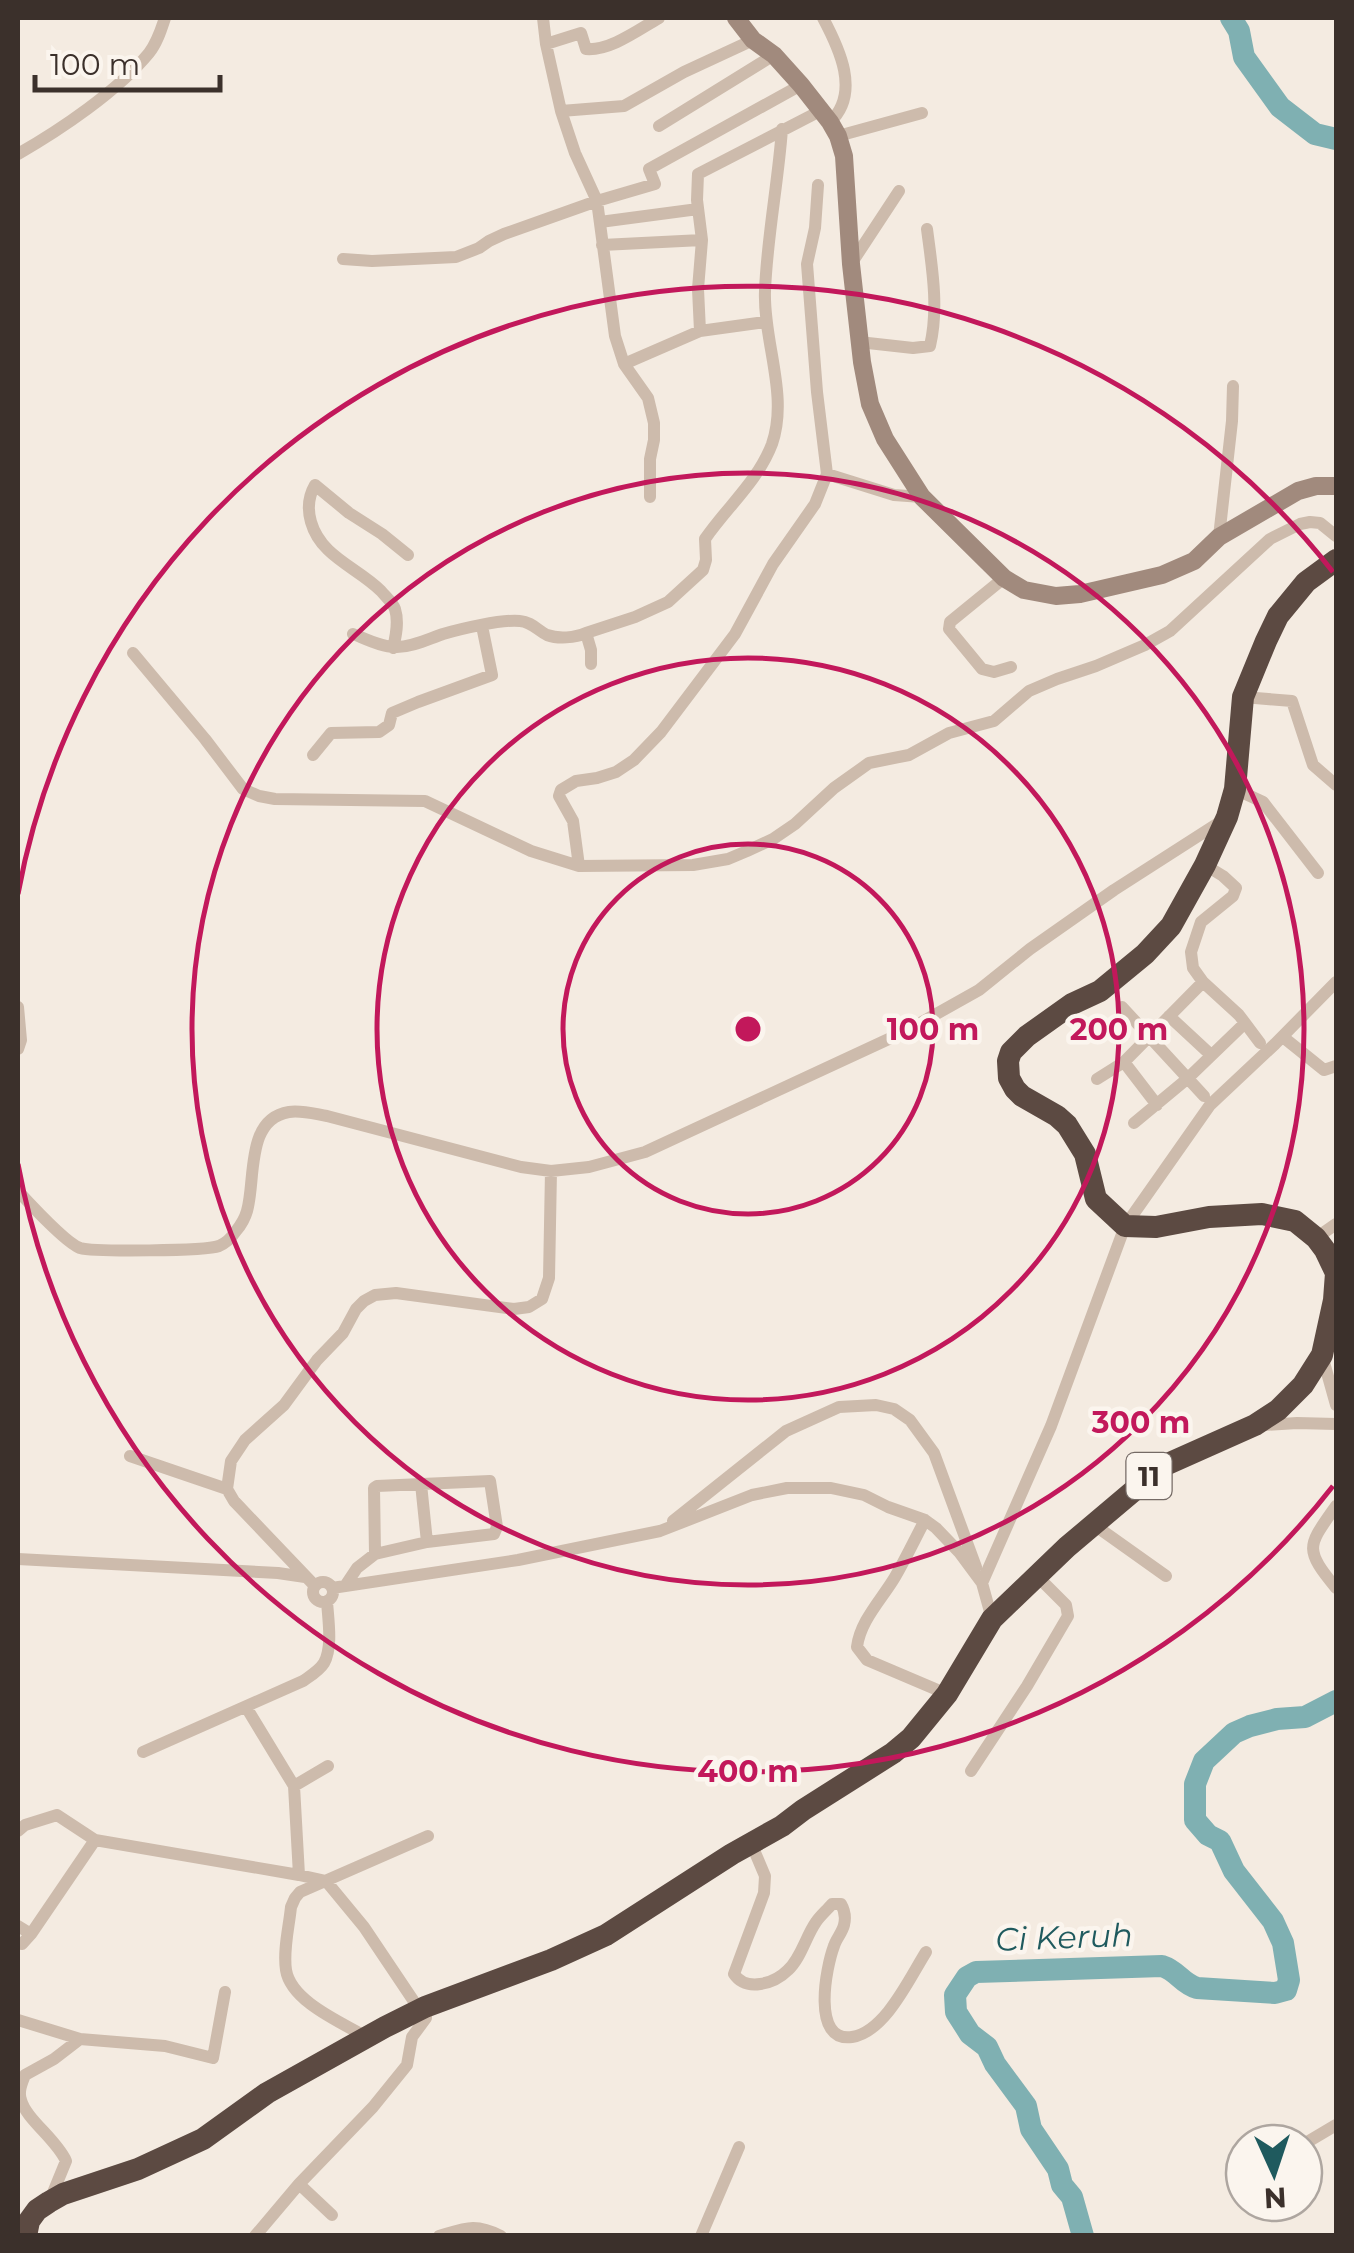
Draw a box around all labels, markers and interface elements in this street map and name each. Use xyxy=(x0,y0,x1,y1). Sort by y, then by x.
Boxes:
scale bar xyxy=(35,30,220,92)
text: 100 m xyxy=(50,46,140,83)
centre of rings xyxy=(730,1011,766,1047)
text: 100 m xyxy=(887,1011,979,1048)
text: 200 m xyxy=(1070,1011,1168,1048)
text: 300 m xyxy=(1091,1404,1190,1441)
road number: 11 xyxy=(1126,1453,1172,1499)
text: 400 m xyxy=(697,1753,799,1790)
water label: Ci Keruh xyxy=(995,1915,1133,1959)
north arrow xyxy=(1224,2123,1324,2223)
text: N xyxy=(1263,2180,1287,2216)

